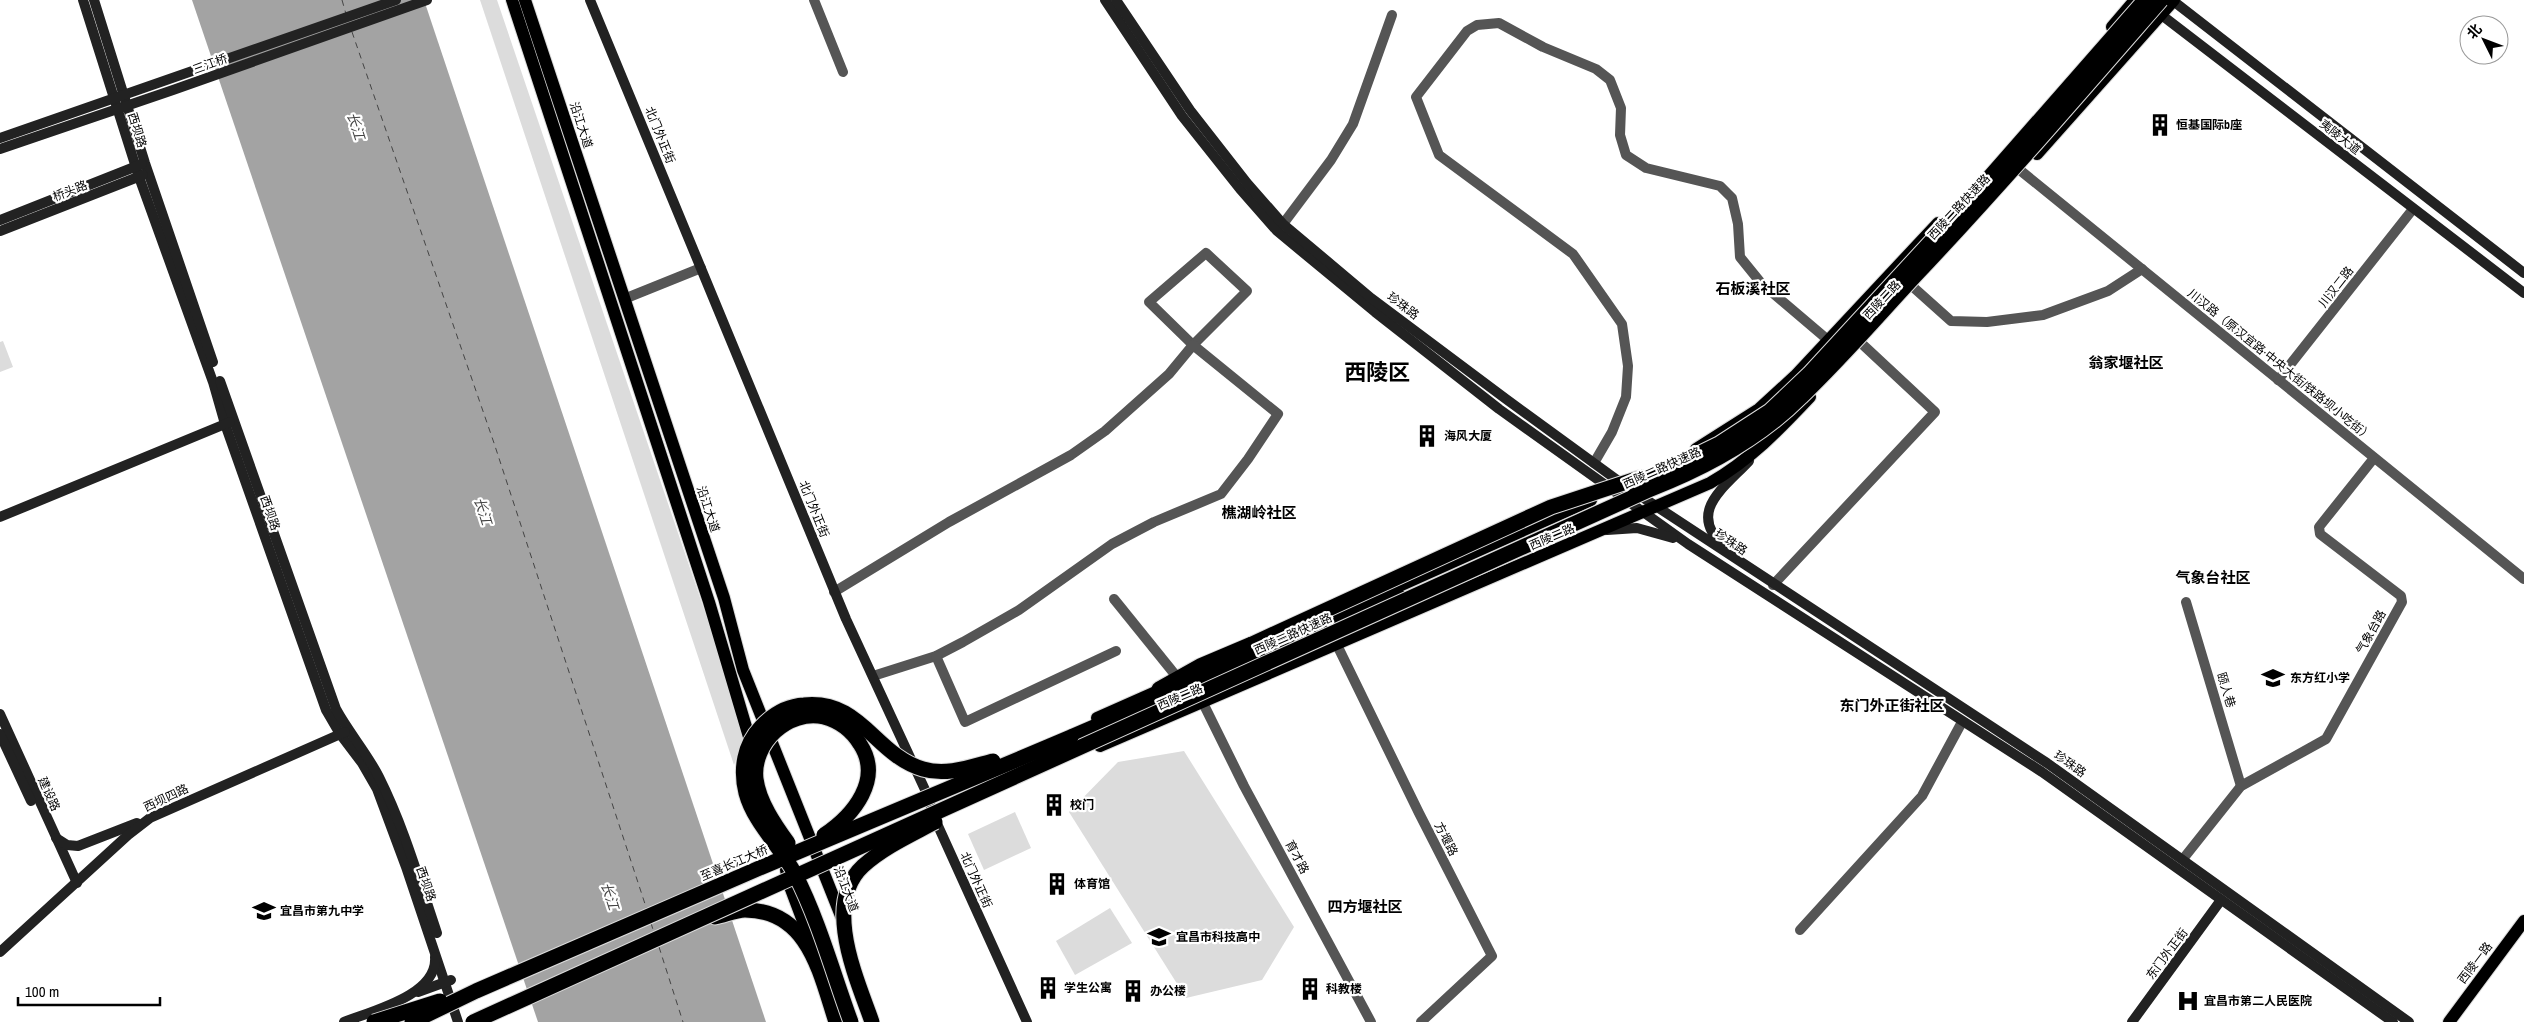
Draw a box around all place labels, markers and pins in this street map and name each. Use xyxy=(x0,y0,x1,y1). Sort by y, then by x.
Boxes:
building icon: 恒基国际b座 xyxy=(2147,112,2173,138)
place label: 恒基国际b座 xyxy=(2176,117,2242,133)
building icon: 海风大厦 xyxy=(1414,423,1440,449)
place label: 海风大厦 xyxy=(1444,428,1492,444)
school or university icon: 东方红小学 xyxy=(2260,665,2286,691)
place label: 东方红小学 xyxy=(2290,670,2350,686)
building icon: 校门 xyxy=(1041,792,1067,818)
place label: 校门 xyxy=(1070,797,1094,813)
building icon: 体育馆 xyxy=(1044,871,1070,897)
place label: 体育馆 xyxy=(1074,876,1110,892)
school or university icon: 宜昌市第九中学 xyxy=(251,898,277,924)
place label: 宜昌市第九中学 xyxy=(280,903,364,919)
school or university icon: 宜昌市科技高中 xyxy=(1146,924,1172,950)
place label: 宜昌市科技高中 xyxy=(1176,929,1260,945)
building icon: 学生公寓 xyxy=(1035,975,1061,1001)
building icon: 科教楼 xyxy=(1297,976,1323,1002)
building icon: 办公楼 xyxy=(1120,978,1146,1004)
place label: 学生公寓 xyxy=(1064,980,1112,996)
place label: 科教楼 xyxy=(1326,981,1362,997)
place label: 办公楼 xyxy=(1150,983,1186,999)
hospital icon: 宜昌市第二人民医院 xyxy=(2175,988,2201,1014)
place label: 宜昌市第二人民医院 xyxy=(2204,993,2312,1009)

